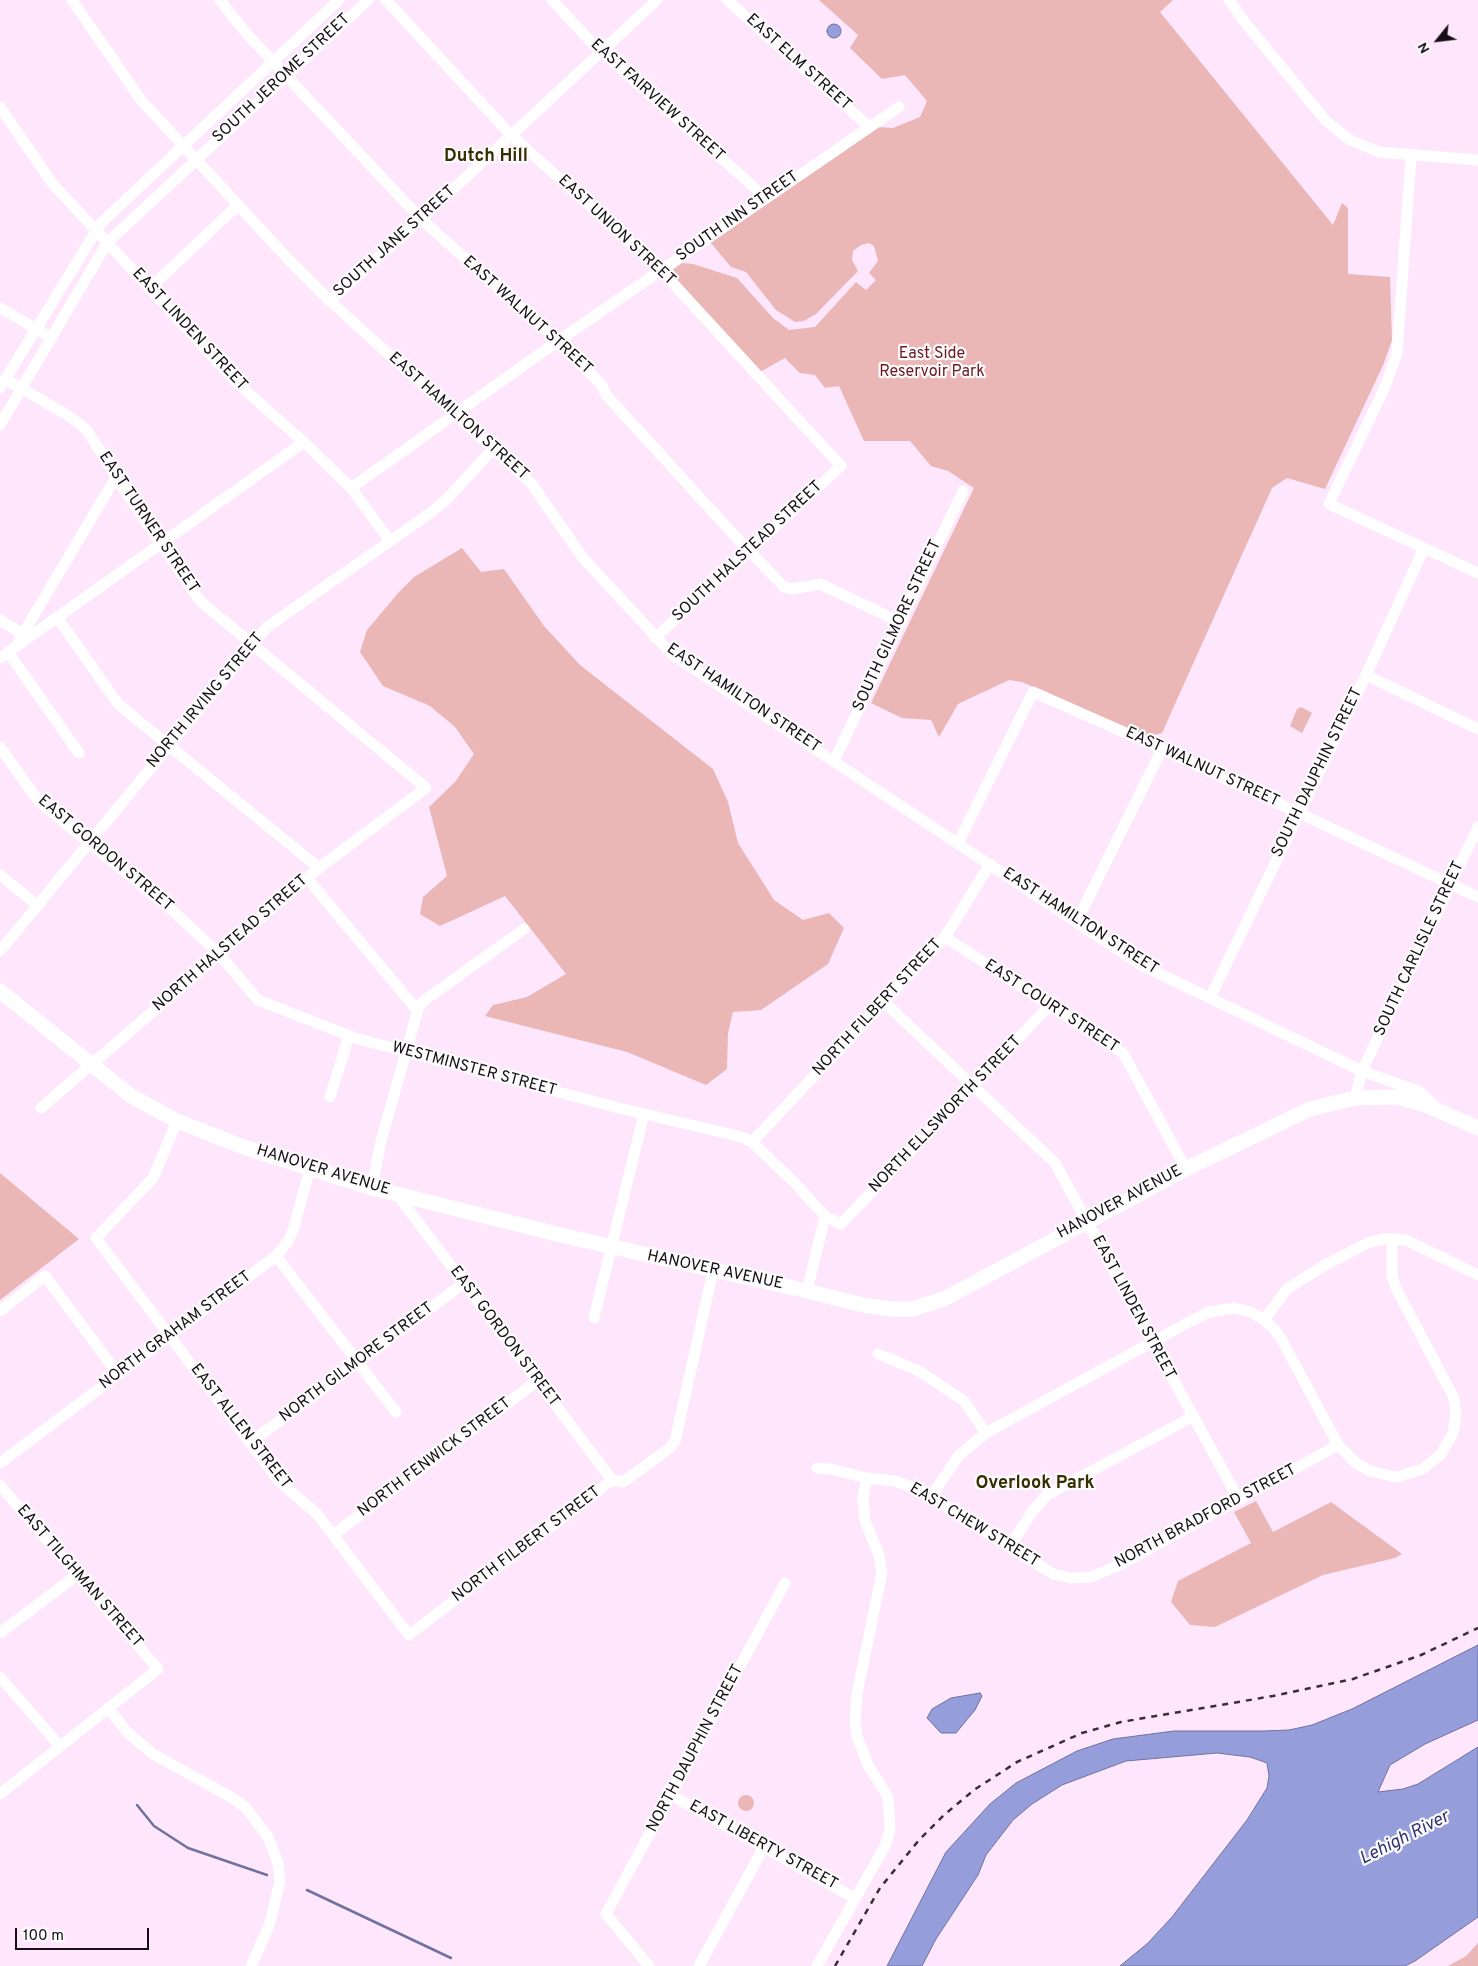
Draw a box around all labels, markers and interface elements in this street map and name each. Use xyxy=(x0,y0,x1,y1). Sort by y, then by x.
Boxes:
street label: SOUTH JEROME STREET xyxy=(209,10,355,148)
street label: EAST ELM STREET xyxy=(741,11,855,115)
north arrow xyxy=(1413,15,1463,65)
street label: EAST FAIRVIEW STREET xyxy=(586,36,728,166)
text: N xyxy=(1415,39,1434,56)
district label: Dutch Hill xyxy=(444,146,528,168)
street label: SOUTH INN STREET xyxy=(673,168,803,266)
street label: EAST UNION STREET xyxy=(553,172,679,290)
street label: SOUTH JANE STREET xyxy=(330,182,460,302)
street label: EAST WALNUT STREET xyxy=(458,253,596,379)
street label: EAST LINDEN STREET xyxy=(127,265,251,395)
park label: East Side Reservoir Park xyxy=(879,345,985,383)
street label: EAST HAMILTON STREET xyxy=(384,349,532,485)
street label: EAST TURNER STREET xyxy=(94,449,202,597)
street label: SOUTH HALSTEAD STREET xyxy=(669,478,827,626)
street label: SOUTH GILMORE STREET xyxy=(850,537,946,715)
street label: NORTH IRVING STREET xyxy=(144,629,268,773)
street label: EAST HAMILTON STREET xyxy=(662,640,824,758)
street label: SOUTH DAUPHIN STREET xyxy=(1269,685,1367,861)
street label: EAST WALNUT STREET xyxy=(1122,724,1282,812)
street label: EAST GORDON STREET xyxy=(33,792,177,916)
street label: SOUTH CARLISLE STREET xyxy=(1371,859,1469,1039)
street label: EAST HAMILTON STREET xyxy=(999,864,1161,980)
street label: NORTH HALSTEAD STREET xyxy=(150,872,312,1016)
street label: NORTH FILBERT STREET xyxy=(809,935,947,1081)
street label: EAST COURT STREET xyxy=(980,956,1122,1058)
street label: NORTH ELLSWORTH STREET xyxy=(866,1032,1026,1198)
street label: WESTMINSTER STREET xyxy=(390,1039,558,1101)
street label: HANOVER AVENUE xyxy=(254,1142,392,1200)
street label: HANOVER AVENUE xyxy=(1054,1162,1186,1244)
street label: EAST LINDEN STREET xyxy=(1087,1233,1179,1383)
street label: HANOVER AVENUE xyxy=(645,1247,785,1295)
street label: EAST GORDON STREET xyxy=(445,1263,563,1411)
street label: NORTH GRAHAM STREET xyxy=(96,1268,256,1394)
street label: NORTH GILMORE STREET xyxy=(276,1299,438,1427)
street label: EAST ALLEN STREET xyxy=(185,1361,295,1493)
street label: NORTH FENWICK STREET xyxy=(355,1394,515,1522)
street label: NORTH BRADFORD STREET xyxy=(1112,1461,1300,1573)
district label: Overlook Park xyxy=(976,1473,1094,1495)
street label: EAST CHEW STREET xyxy=(906,1480,1042,1572)
street label: NORTH FILBERT STREET xyxy=(449,1483,605,1607)
street label: EAST TILGHMAN STREET xyxy=(12,1502,146,1652)
street label: NORTH DAUPHIN STREET xyxy=(644,1662,748,1836)
street label: EAST LIBERTY STREET xyxy=(685,1797,841,1895)
water label: Lehigh River xyxy=(1357,1807,1453,1871)
scale bar xyxy=(18,1918,151,1950)
text: 100 m xyxy=(23,1927,64,1946)

